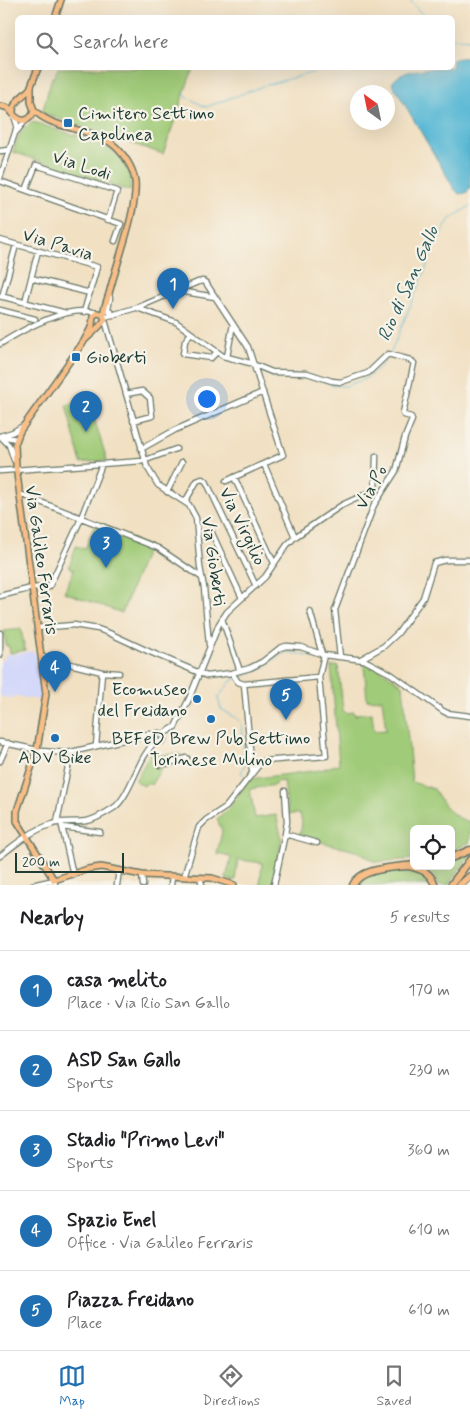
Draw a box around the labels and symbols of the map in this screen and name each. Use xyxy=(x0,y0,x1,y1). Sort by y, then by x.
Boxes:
north arrow xyxy=(350,85,395,130)
place label: Cimitero Settimo Capolinea xyxy=(78,102,214,147)
marker: Cimitero Settimo Capolinea xyxy=(62,117,74,129)
street label: Via Lodi xyxy=(49,145,114,187)
water label: Rio di San Gallo xyxy=(372,222,445,345)
street label: Via Pavia xyxy=(19,223,96,267)
pin: 1 xyxy=(157,268,189,309)
place label: Gioberti xyxy=(86,346,146,370)
marker: Gioberti xyxy=(70,351,82,363)
your location xyxy=(194,386,220,412)
pin: 2 xyxy=(70,391,102,432)
street label: Via Po xyxy=(350,461,394,514)
street label: Via Virgilio xyxy=(212,483,271,570)
street label: Via Galileo Ferraris xyxy=(19,484,63,636)
street label: Via Gioberti xyxy=(195,515,231,608)
pin: 3 xyxy=(90,527,122,568)
pin: 4 xyxy=(39,651,71,692)
place label: Ecomuseo del Freidano xyxy=(98,678,187,723)
pin: 5 xyxy=(270,679,302,720)
marker: Ecomuseo del Freidano xyxy=(191,693,203,705)
marker: BEFeD Brew Pub Settimo Torinese Mulino xyxy=(205,713,217,725)
place label: BEFeD Brew Pub Settimo Torinese Mulino xyxy=(112,727,310,772)
marker: ADV Bike xyxy=(49,732,61,744)
place label: ADV Bike xyxy=(18,746,92,770)
scale bar xyxy=(15,850,124,873)

